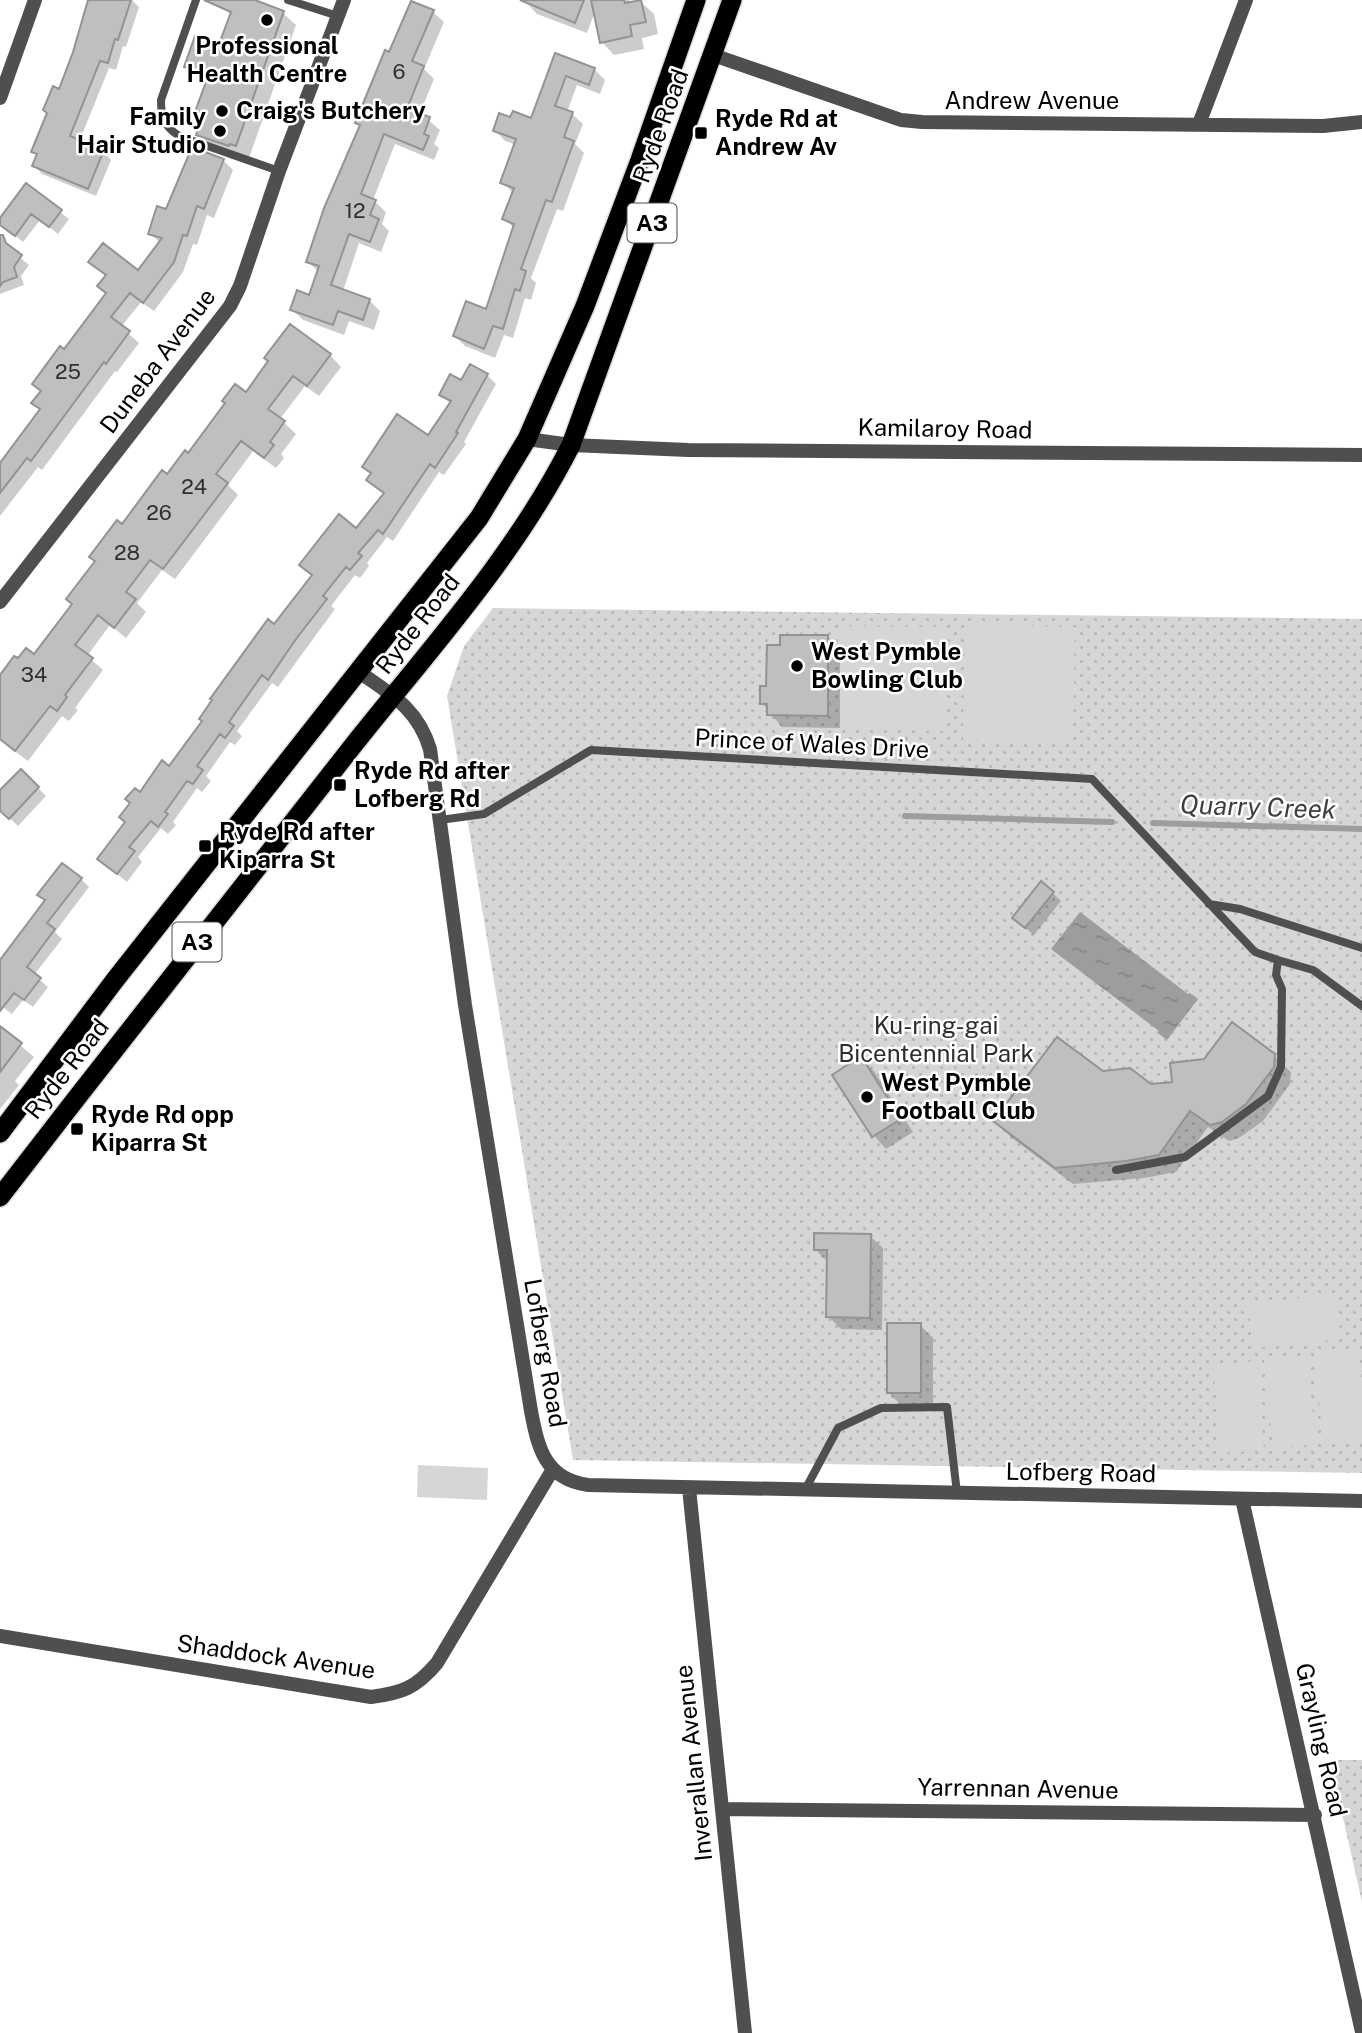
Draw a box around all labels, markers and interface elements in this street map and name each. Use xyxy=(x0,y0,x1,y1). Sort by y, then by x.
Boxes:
marker: Professional Health Centre xyxy=(259,12,275,28)
place label: Professional Health Centre xyxy=(187,31,347,87)
house number: 6 xyxy=(392,59,406,84)
street label: Ryde Road xyxy=(627,65,694,186)
street label: Andrew Avenue xyxy=(945,86,1119,114)
place label: Craig's Butchery xyxy=(236,96,426,124)
place label: Family Hair Studio xyxy=(77,102,206,158)
marker: Craig's Butchery xyxy=(214,103,230,119)
place label: Ryde Rd at Andrew Av xyxy=(715,104,838,160)
marker: Family Hair Studio xyxy=(212,123,228,139)
marker: Ryde Rd at Andrew Av xyxy=(693,125,709,141)
house number: 12 xyxy=(344,198,366,223)
road number: A3 xyxy=(628,204,676,243)
street label: Duneba Avenue xyxy=(94,283,221,438)
house number: 25 xyxy=(55,359,81,384)
street label: Kamilaroy Road xyxy=(857,412,1033,444)
house number: 24 xyxy=(181,474,207,499)
house number: 26 xyxy=(146,500,172,525)
house number: 28 xyxy=(114,540,140,565)
street label: Ryde Road xyxy=(369,568,465,679)
place label: West Pymble Bowling Club xyxy=(811,637,963,693)
marker: West Pymble Bowling Club xyxy=(789,658,805,674)
house number: 34 xyxy=(21,662,47,687)
street label: Prince of Wales Drive xyxy=(694,723,930,763)
place label: Ryde Rd after Lofberg Rd xyxy=(354,756,510,812)
marker: Ryde Rd after Lofberg Rd xyxy=(332,777,348,793)
water label: Quarry Creek xyxy=(1180,788,1336,825)
place label: Ryde Rd after Kiparra St xyxy=(219,817,375,873)
marker: Ryde Rd after Kiparra St xyxy=(197,838,213,854)
road number: A3 xyxy=(172,923,222,962)
park label: Ku-ring-gai Bicentennial Park xyxy=(838,1011,1034,1067)
street label: Ryde Road xyxy=(18,1013,114,1124)
place label: West Pymble Football Club xyxy=(881,1068,1035,1124)
marker: West Pymble Football Club xyxy=(859,1089,875,1105)
place label: Ryde Rd opp Kiparra St xyxy=(91,1100,234,1156)
marker: Ryde Rd opp Kiparra St xyxy=(69,1121,85,1137)
street label: Lofberg Road xyxy=(519,1276,573,1429)
street label: Lofberg Road xyxy=(1006,1457,1157,1487)
street label: Shaddock Avenue xyxy=(175,1628,377,1684)
street label: Grayling Road xyxy=(1291,1660,1353,1819)
street label: Inverallan Avenue xyxy=(669,1663,717,1863)
street label: Yarrennan Avenue xyxy=(917,1772,1119,1804)

